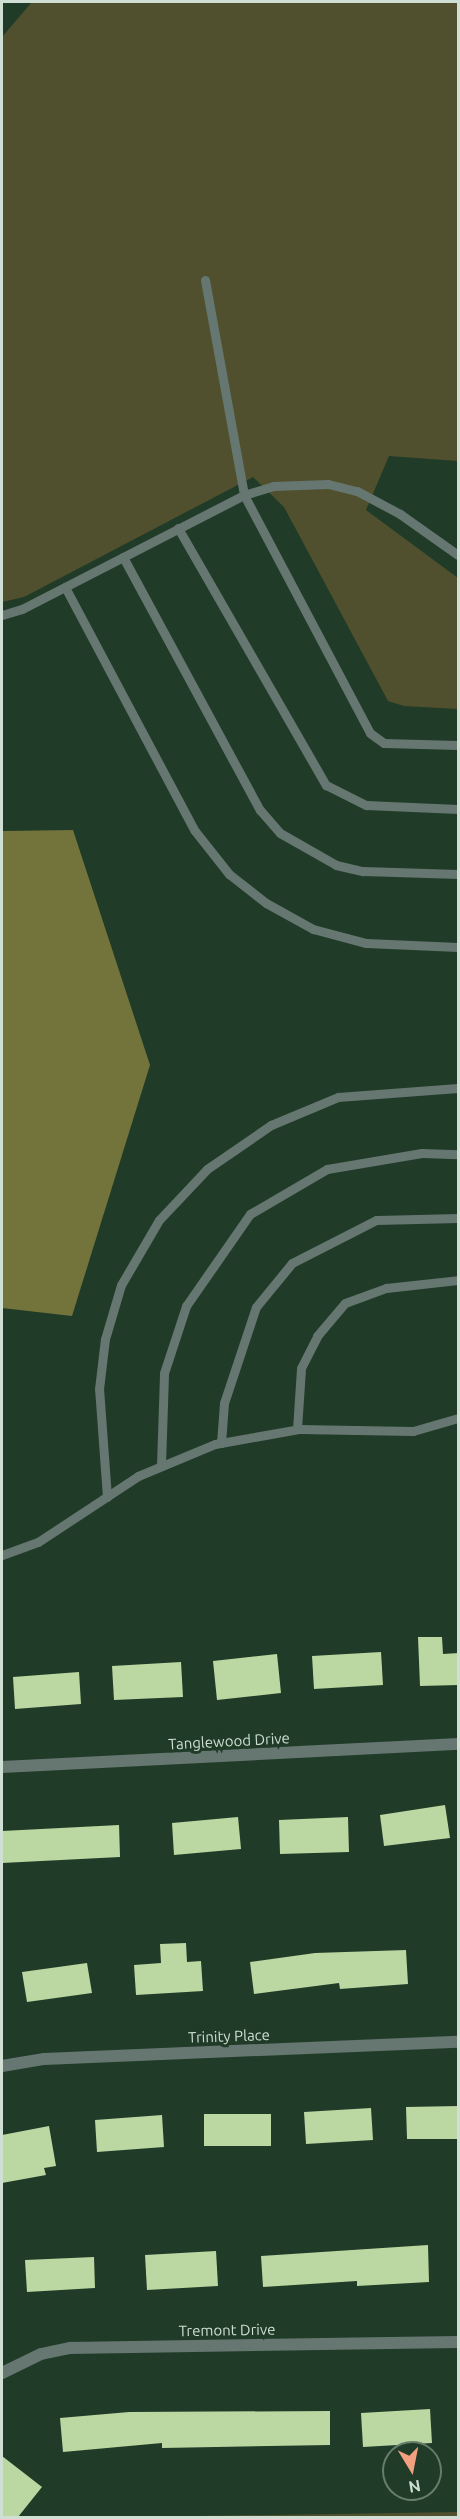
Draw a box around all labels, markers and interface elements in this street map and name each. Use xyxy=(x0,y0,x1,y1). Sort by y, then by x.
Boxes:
street label: Tanglewood Drive xyxy=(168,1729,290,1753)
street label: Trinity Place xyxy=(188,2026,270,2046)
street label: Tremont Drive xyxy=(178,2320,276,2340)
north arrow xyxy=(382,2441,442,2501)
text: N xyxy=(407,2477,422,2497)

